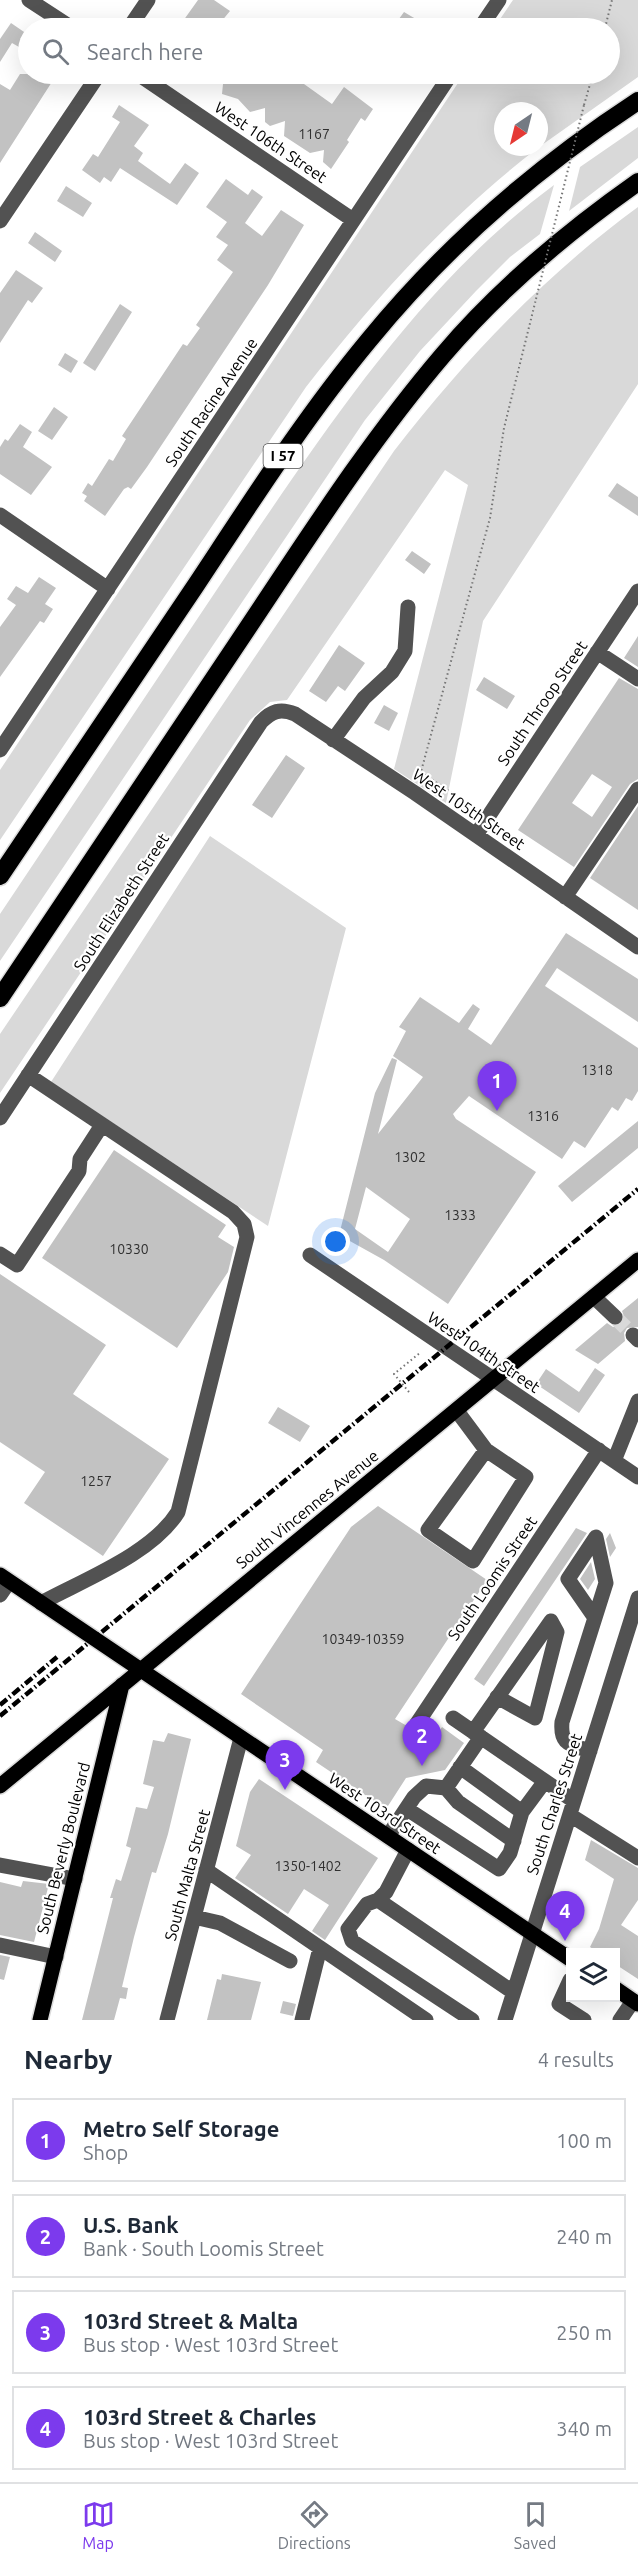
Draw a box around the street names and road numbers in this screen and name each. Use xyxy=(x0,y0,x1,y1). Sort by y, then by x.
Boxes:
street label: West 106th Street xyxy=(212,98,331,187)
street label: South Racine Avenue xyxy=(161,334,261,470)
road number: I 57 xyxy=(264,444,302,468)
street label: South Throop Street xyxy=(494,637,591,769)
street label: West 105th Street xyxy=(410,765,529,854)
street label: South Elizabeth Street xyxy=(70,829,173,974)
street label: West 104th Street xyxy=(425,1308,544,1397)
street label: South Vincennes Avenue xyxy=(232,1446,382,1572)
street label: South Loomis Street xyxy=(444,1512,541,1643)
street label: South Charles Street xyxy=(523,1730,586,1877)
street label: South Beverly Boulevard xyxy=(33,1760,93,1936)
street label: West 103rd Street xyxy=(326,1769,445,1858)
street label: South Malta Street xyxy=(161,1807,213,1943)

